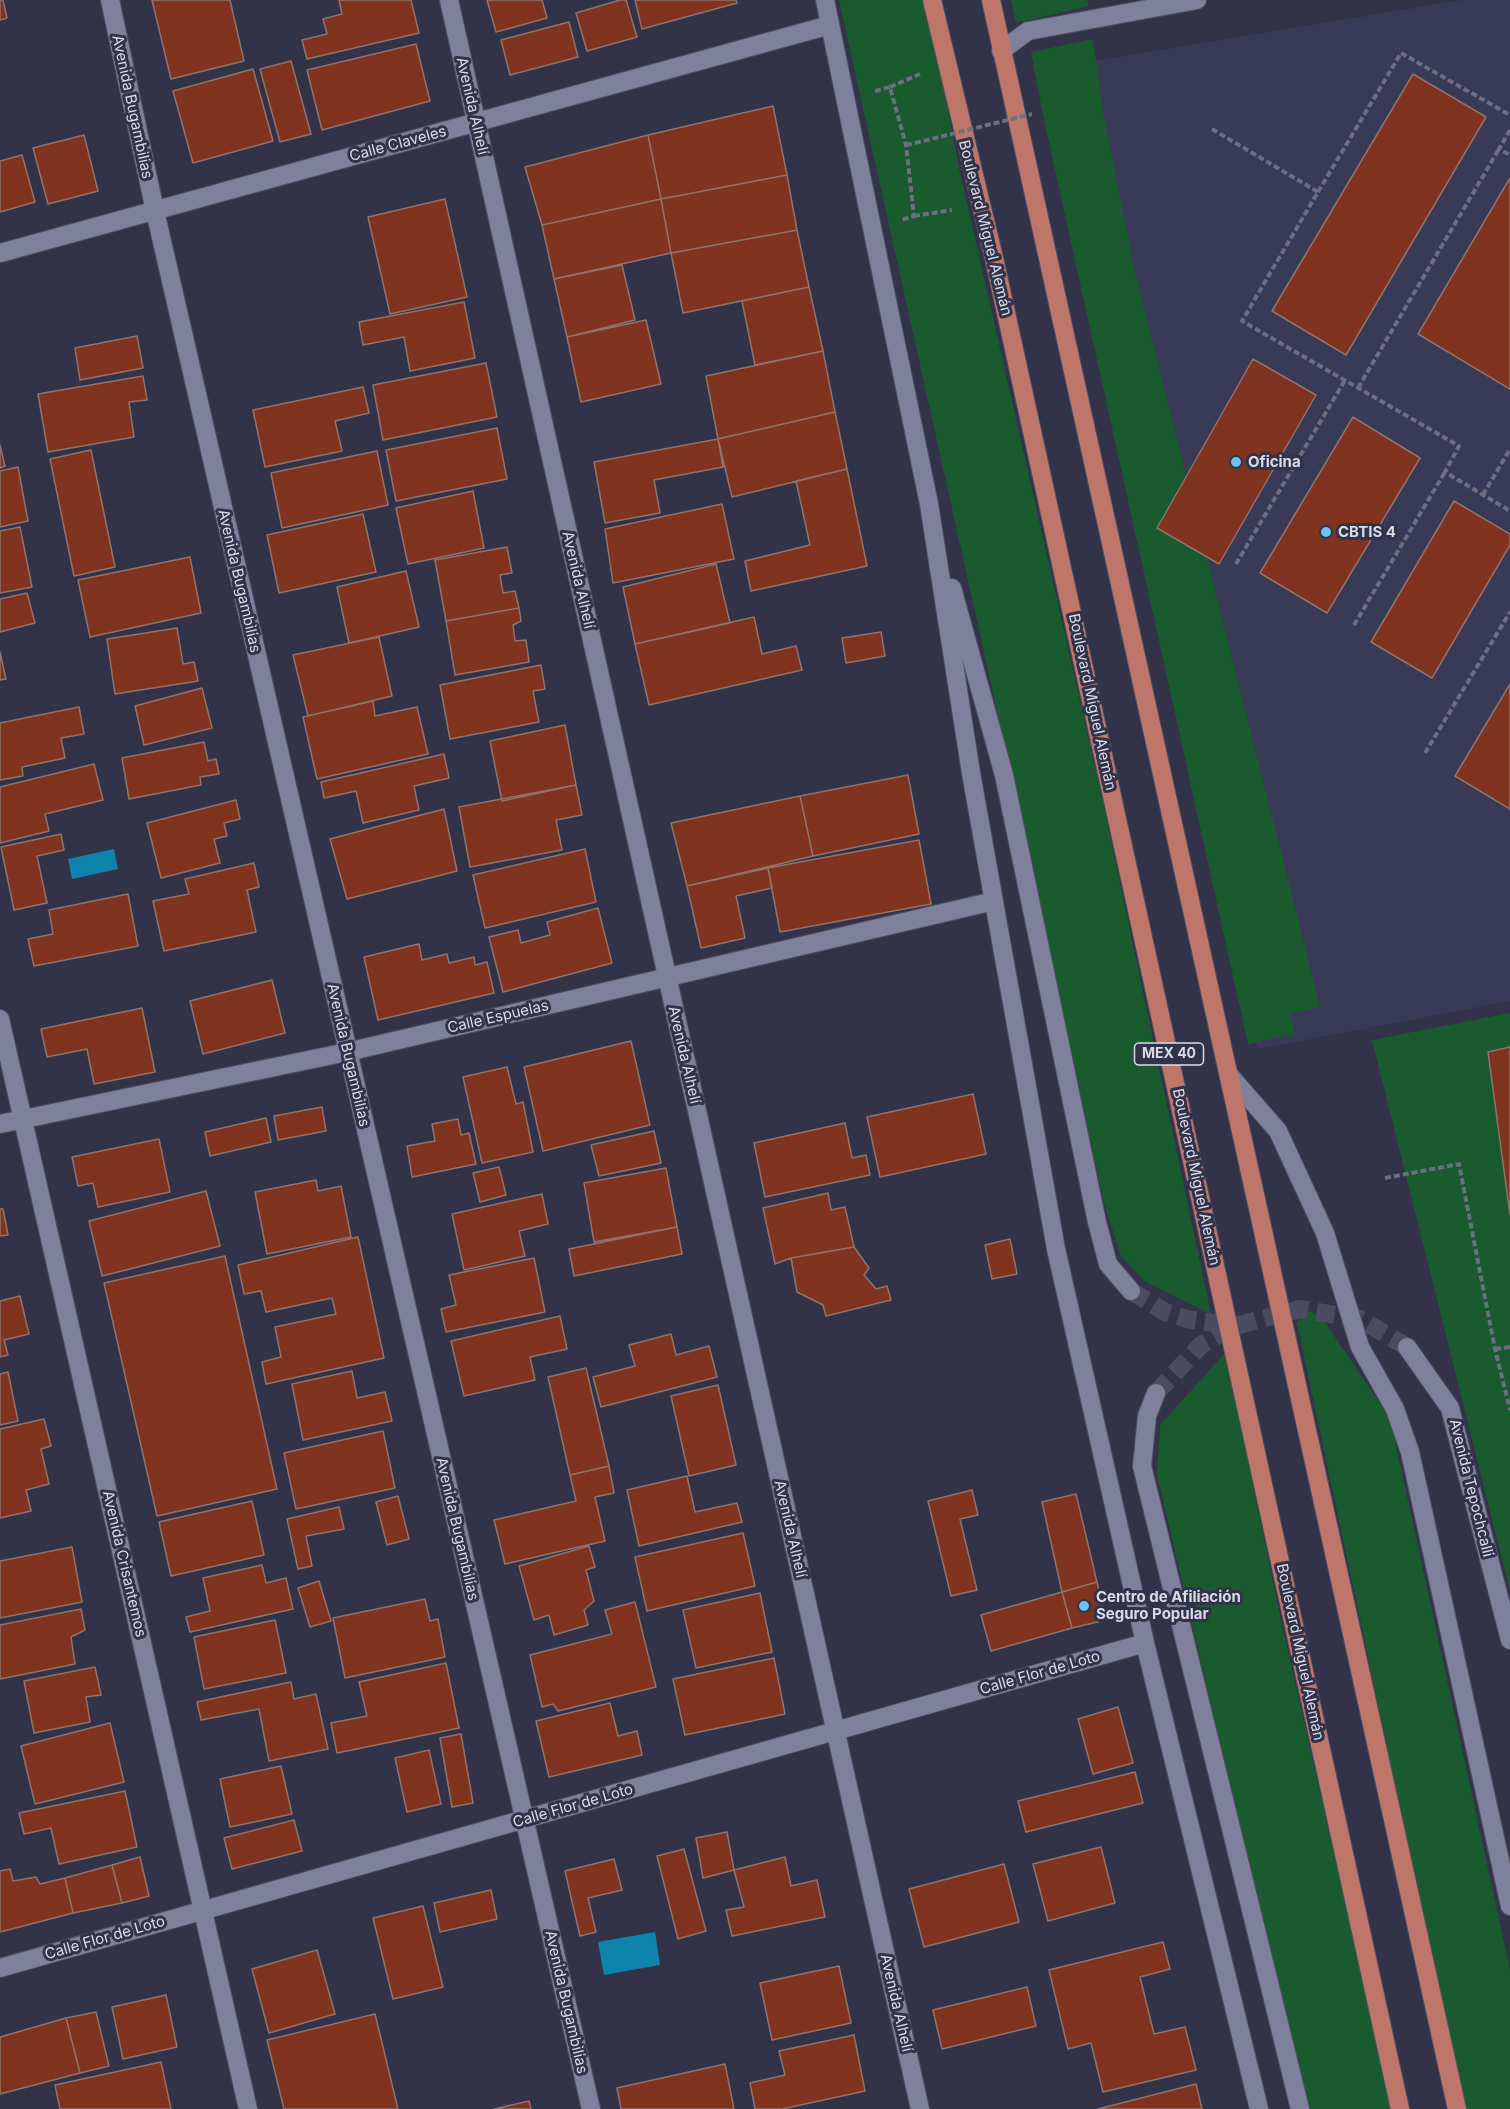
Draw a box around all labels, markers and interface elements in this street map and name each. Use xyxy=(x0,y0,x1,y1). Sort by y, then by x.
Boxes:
street label: Avenida Bugambilias xyxy=(108,34,156,180)
street label: Avenida Alhelí xyxy=(452,56,492,156)
street label: Calle Claveles xyxy=(348,122,448,166)
street label: Boulevard Miguel Alemán xyxy=(954,138,1016,318)
place label: Oficina xyxy=(1248,453,1301,471)
marker: Oficina xyxy=(1229,455,1243,469)
street label: Avenida Bugambilias xyxy=(214,508,264,654)
place label: CBTIS 4 xyxy=(1338,523,1396,541)
marker: CBTIS 4 xyxy=(1319,525,1333,539)
street label: Avenida Alhelí xyxy=(558,530,598,630)
street label: Boulevard Miguel Alemán xyxy=(1064,612,1120,792)
street label: Avenida Bugambilias xyxy=(323,982,373,1128)
street label: Calle Espuelas xyxy=(446,997,550,1037)
street label: Avenida Alhelí xyxy=(664,1005,704,1105)
road number: MEX 40 xyxy=(1134,1043,1204,1065)
street label: Boulevard Miguel Alemán xyxy=(1168,1087,1224,1267)
street label: Avenida Tepochcalli xyxy=(1445,1417,1497,1559)
street label: Avenida Bugambilias xyxy=(432,1456,482,1602)
street label: Avenida Alhelí xyxy=(770,1479,810,1579)
street label: Avenida Crisantemos xyxy=(98,1489,150,1639)
street label: Boulevard Miguel Alemán xyxy=(1272,1562,1328,1742)
place label: Centro de Afiliación Seguro Popular xyxy=(1096,1588,1241,1623)
marker: Centro de Afiliación Seguro Popular xyxy=(1077,1599,1091,1613)
street label: Calle Flor de Loto xyxy=(978,1647,1102,1699)
street label: Calle Flor de Loto xyxy=(511,1780,635,1832)
street label: Calle Flor de Loto xyxy=(43,1912,167,1964)
street label: Avenida Bugambilias xyxy=(541,1929,591,2075)
street label: Avenida Alhelí xyxy=(876,1953,916,2053)

